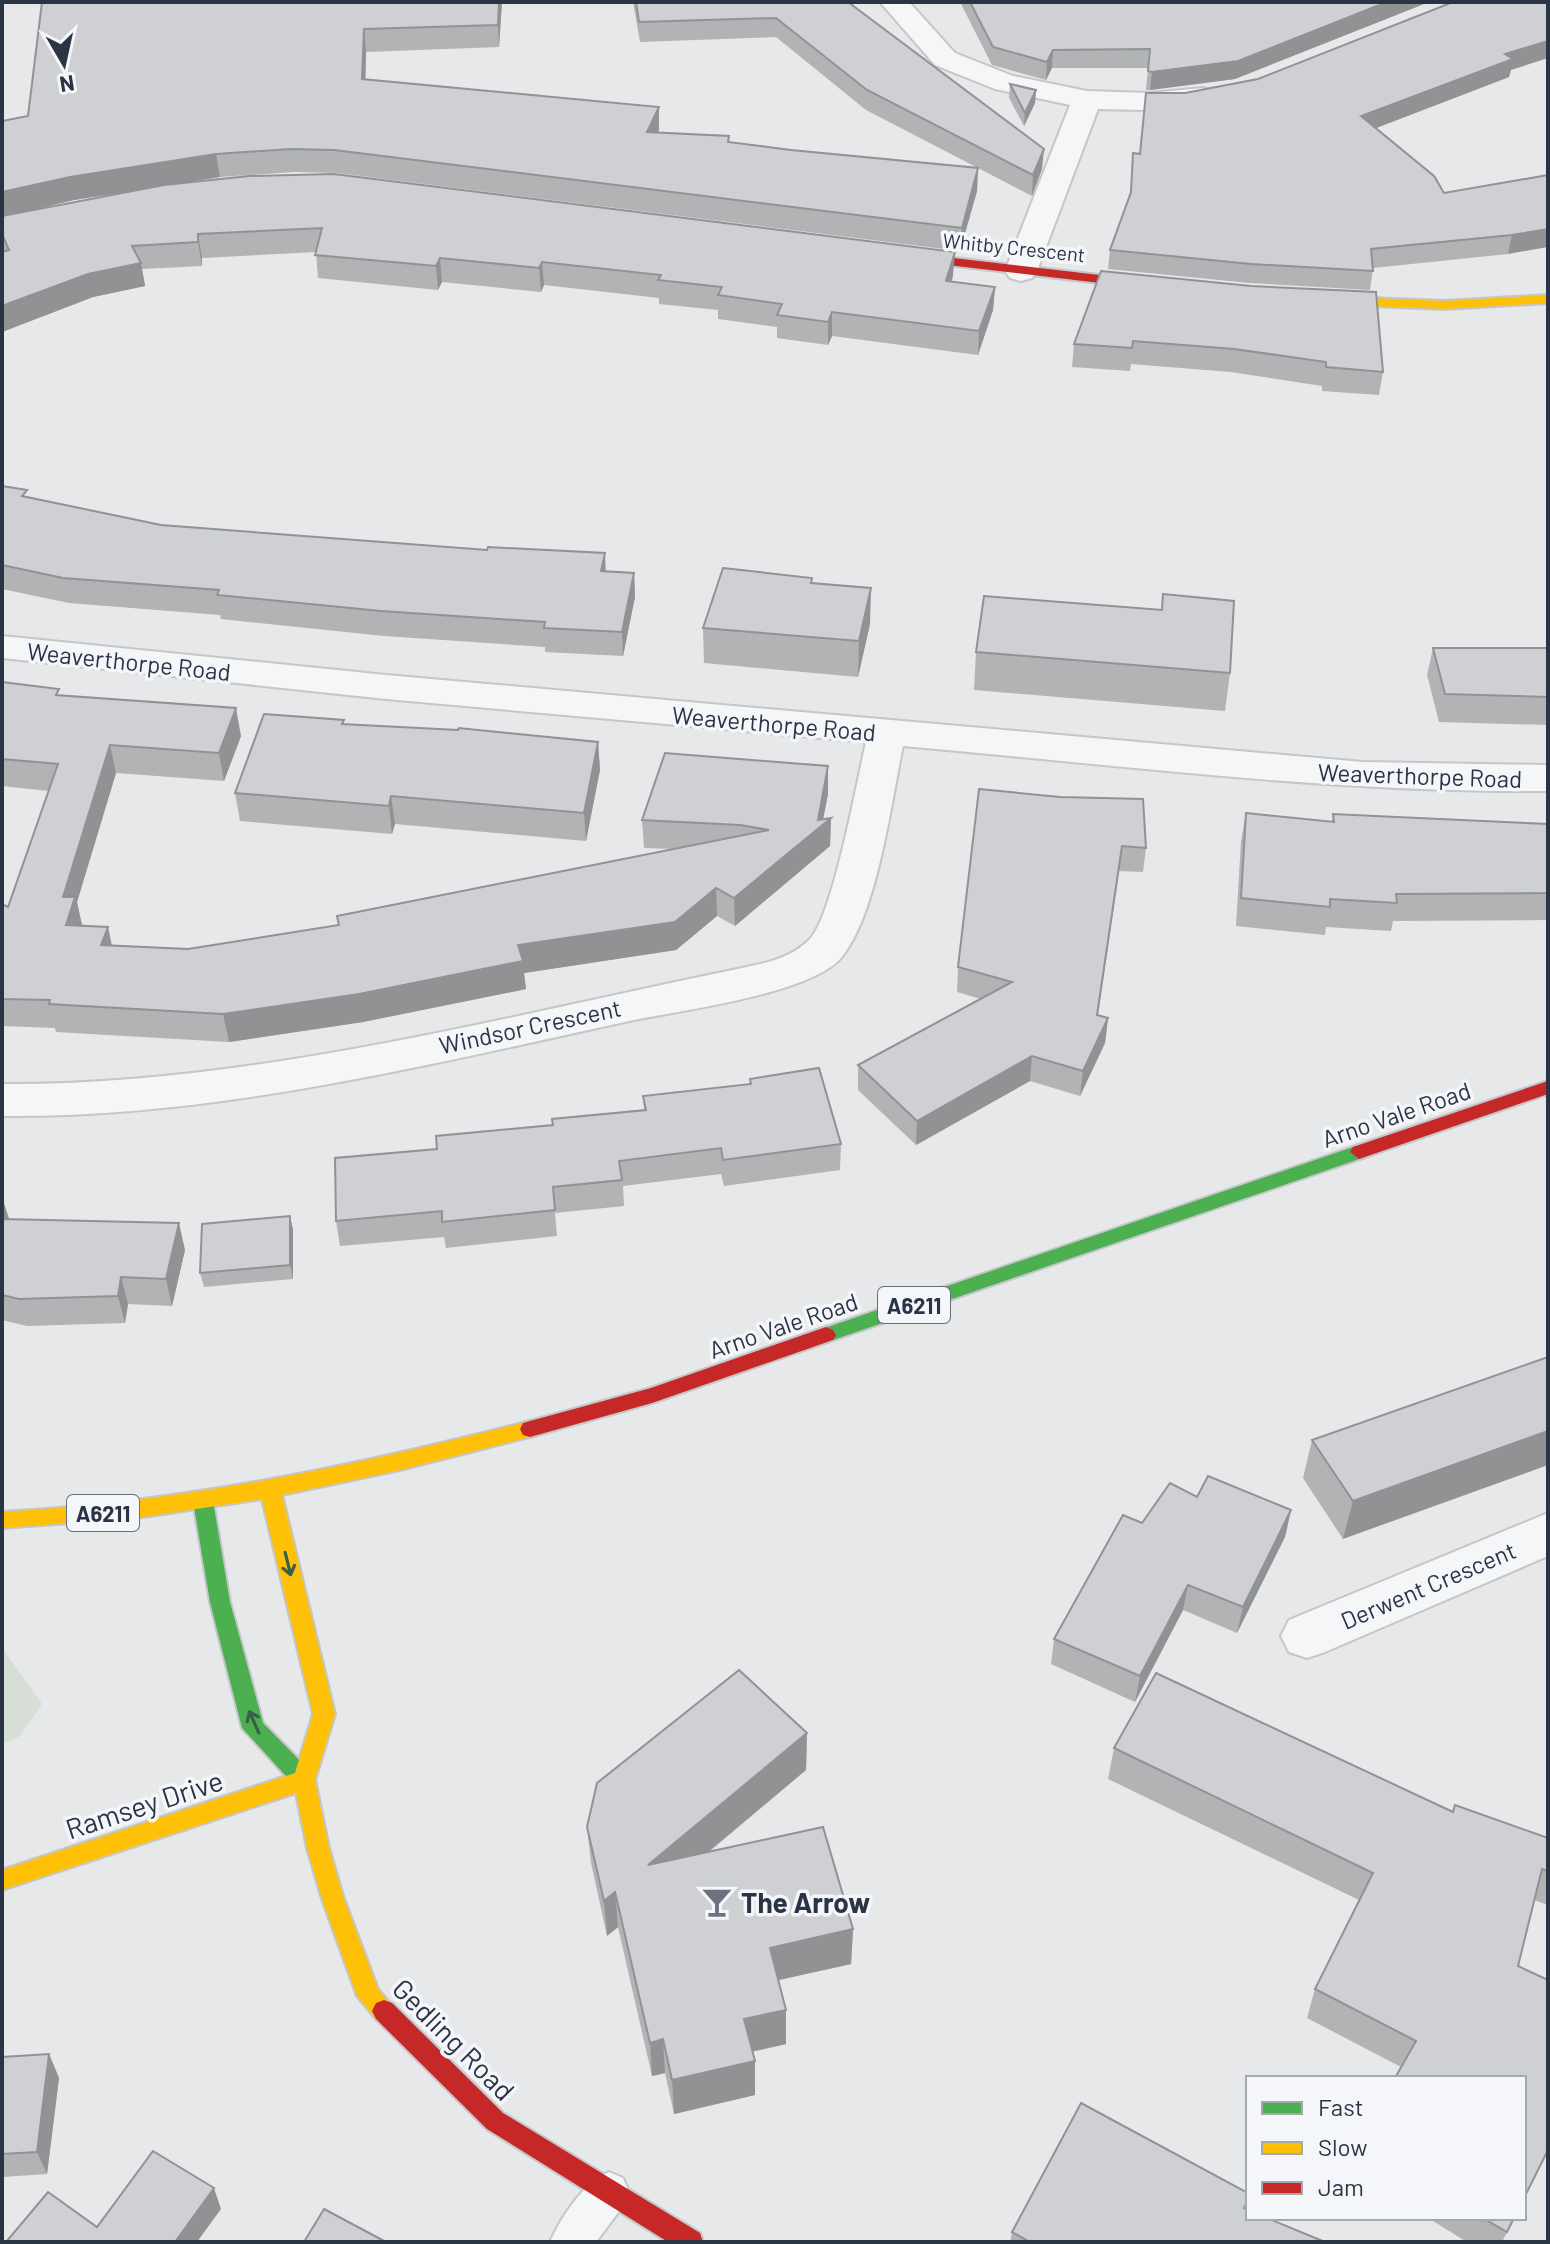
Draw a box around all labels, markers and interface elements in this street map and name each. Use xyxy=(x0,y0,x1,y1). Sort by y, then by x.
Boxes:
north arrow xyxy=(24,24,104,104)
text: N xyxy=(58,71,77,99)
street label: Whitby Crescent xyxy=(942,228,1086,266)
street label: Weaverthorpe Road xyxy=(26,636,232,686)
street label: Weaverthorpe Road xyxy=(671,700,877,746)
street label: Weaverthorpe Road xyxy=(1317,757,1523,793)
street label: Windsor Crescent xyxy=(436,993,624,1059)
street label: Arno Vale Road xyxy=(1318,1075,1474,1153)
street label: Arno Vale Road xyxy=(705,1286,861,1364)
road number: A6211 xyxy=(878,1287,950,1323)
road number: A6211 xyxy=(67,1495,139,1531)
street label: Derwent Crescent xyxy=(1336,1535,1520,1635)
one-way arrow xyxy=(282,1551,297,1577)
one-way arrow xyxy=(246,1710,261,1734)
street label: Ramsey Drive xyxy=(61,1763,227,1845)
bar icon: The Arrow xyxy=(700,1885,734,1919)
place label: The Arrow xyxy=(741,1885,870,1919)
street label: Gedling Road xyxy=(386,1971,522,2107)
legend xyxy=(1246,2076,1526,2220)
text: Fast xyxy=(1318,2092,1363,2121)
text: Slow xyxy=(1318,2132,1367,2161)
text: Jam xyxy=(1318,2172,1364,2201)

